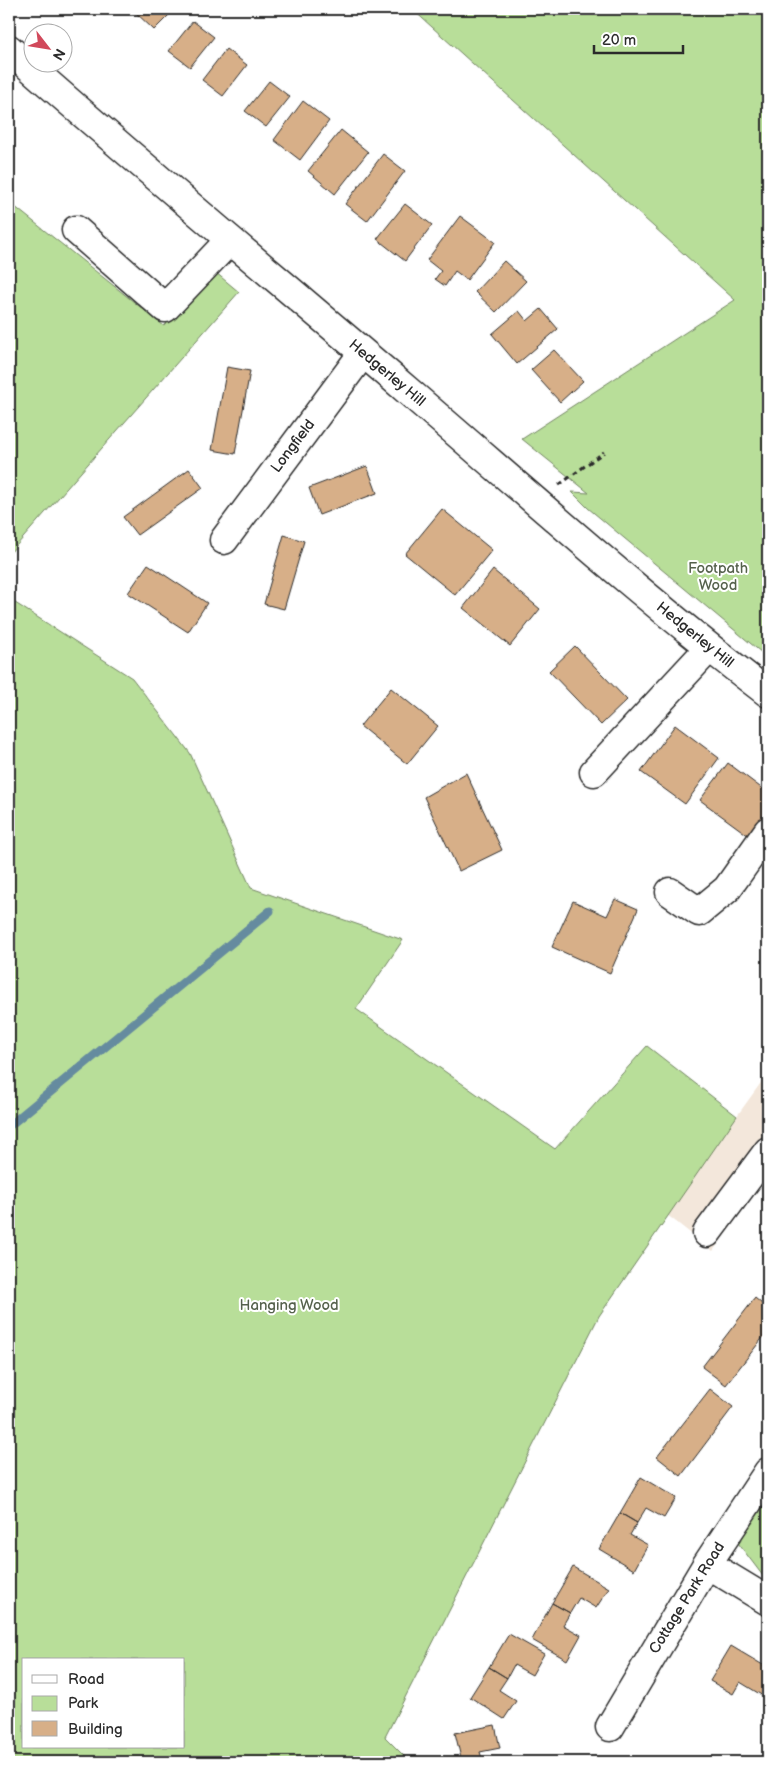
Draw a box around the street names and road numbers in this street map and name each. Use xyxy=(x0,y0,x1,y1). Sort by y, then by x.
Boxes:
street label: Hedgerley Hill xyxy=(345,335,429,411)
street label: Longfield xyxy=(267,416,319,476)
street label: Hedgerley Hill xyxy=(652,598,738,672)
street label: Cottage Park Road xyxy=(645,1539,729,1657)

